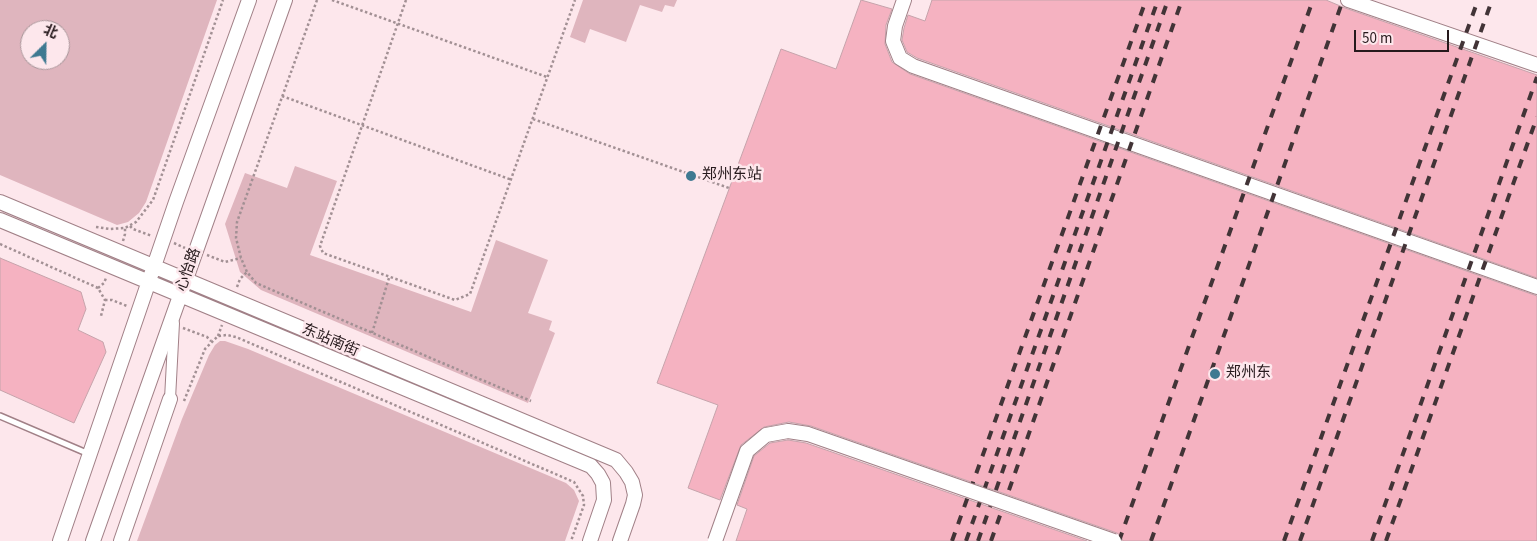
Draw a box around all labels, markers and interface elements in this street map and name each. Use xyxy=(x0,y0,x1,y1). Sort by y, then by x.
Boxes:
north arrow xyxy=(20,20,70,70)
text: 北 xyxy=(40,20,61,44)
scale bar xyxy=(1357,20,1452,52)
text: 50 m xyxy=(1362,28,1392,49)
place label: 郑州东站 xyxy=(702,167,762,185)
marker: 郑州东站 xyxy=(684,169,698,183)
street label: 心怡路 xyxy=(173,246,205,294)
street label: 东站南街 xyxy=(299,321,361,361)
place label: 郑州东 xyxy=(1226,365,1271,383)
marker: 郑州东 xyxy=(1208,367,1222,381)

